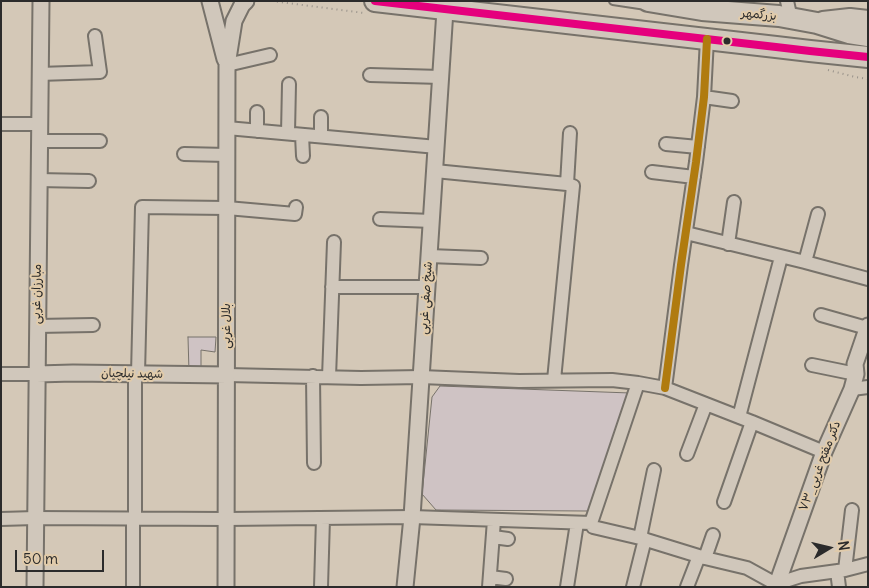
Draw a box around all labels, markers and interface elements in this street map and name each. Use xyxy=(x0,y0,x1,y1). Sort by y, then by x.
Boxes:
street label: بزرگمهر xyxy=(741,6,777,24)
unlabelled marker xyxy=(722,36,732,46)
street label: شیخ صفی غربی xyxy=(416,261,436,335)
street label: مبارزان غربی xyxy=(29,264,45,324)
street label: بلال غربی xyxy=(220,303,234,349)
street label: شهید نیلچیان xyxy=(101,366,163,382)
street label: ۷۳_دکتر مفتح غربی xyxy=(796,419,844,513)
north arrow xyxy=(804,523,854,573)
text: N xyxy=(834,539,853,552)
scale bar xyxy=(18,540,106,572)
text: 50 m xyxy=(23,549,58,568)

